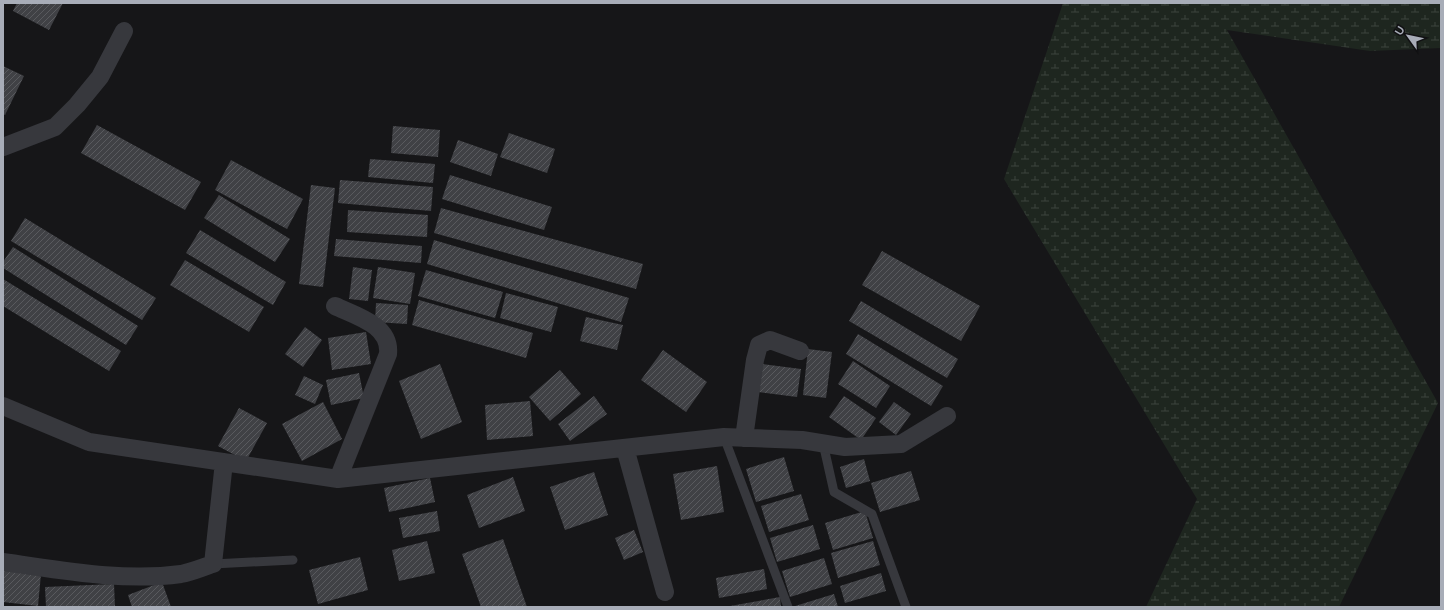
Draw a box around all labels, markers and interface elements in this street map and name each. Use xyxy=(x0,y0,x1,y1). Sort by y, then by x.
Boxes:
north arrow xyxy=(1388,16,1428,56)
text: U xyxy=(1392,24,1408,38)

